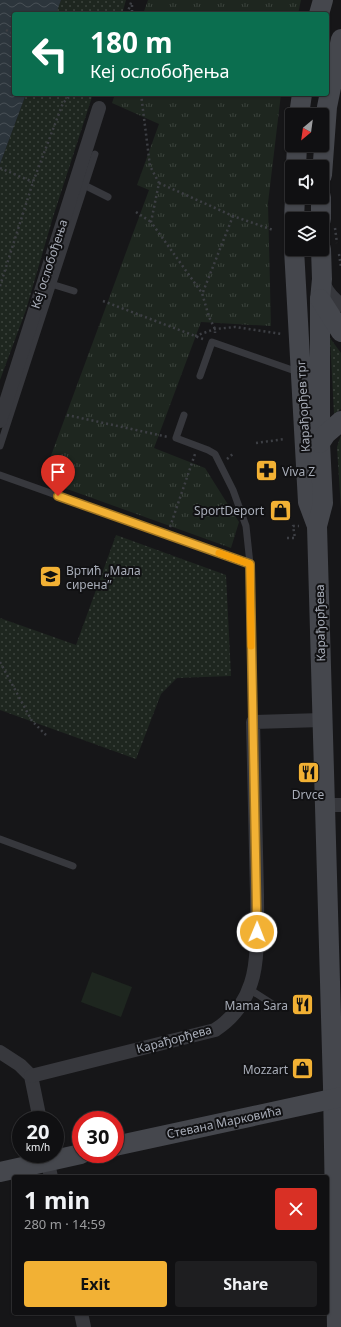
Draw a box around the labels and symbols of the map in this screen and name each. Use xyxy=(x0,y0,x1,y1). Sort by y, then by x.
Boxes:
north arrow xyxy=(285,108,329,152)
street label: Кеј ослобођења xyxy=(27,217,71,311)
street label: Карађорђев трг xyxy=(292,360,314,452)
pin xyxy=(41,455,75,496)
pharmacy icon: Viva Z xyxy=(253,458,279,484)
place label: Viva Z xyxy=(282,463,315,480)
shop icon: SportDeport xyxy=(267,497,293,523)
place label: SportDeport xyxy=(194,502,265,519)
place label: Вртић „Мала сирена” xyxy=(66,562,141,593)
school or university icon: Вртић „Мала сирена” xyxy=(38,564,64,590)
street label: Карађорђева xyxy=(311,584,329,662)
restaurant icon: Drvce xyxy=(295,760,321,786)
place label: Drvce xyxy=(292,786,324,803)
position arrow xyxy=(236,911,278,953)
restaurant icon: Mama Sara xyxy=(290,992,316,1018)
place label: Mama Sara xyxy=(225,997,288,1014)
street label: Карађорђева xyxy=(134,1021,214,1057)
shop icon: Mozzart xyxy=(290,1056,316,1082)
place label: Mozzart xyxy=(243,1061,289,1078)
street label: Стевана Марковића xyxy=(165,1102,283,1142)
speed limit sign: 30 xyxy=(72,1111,124,1163)

